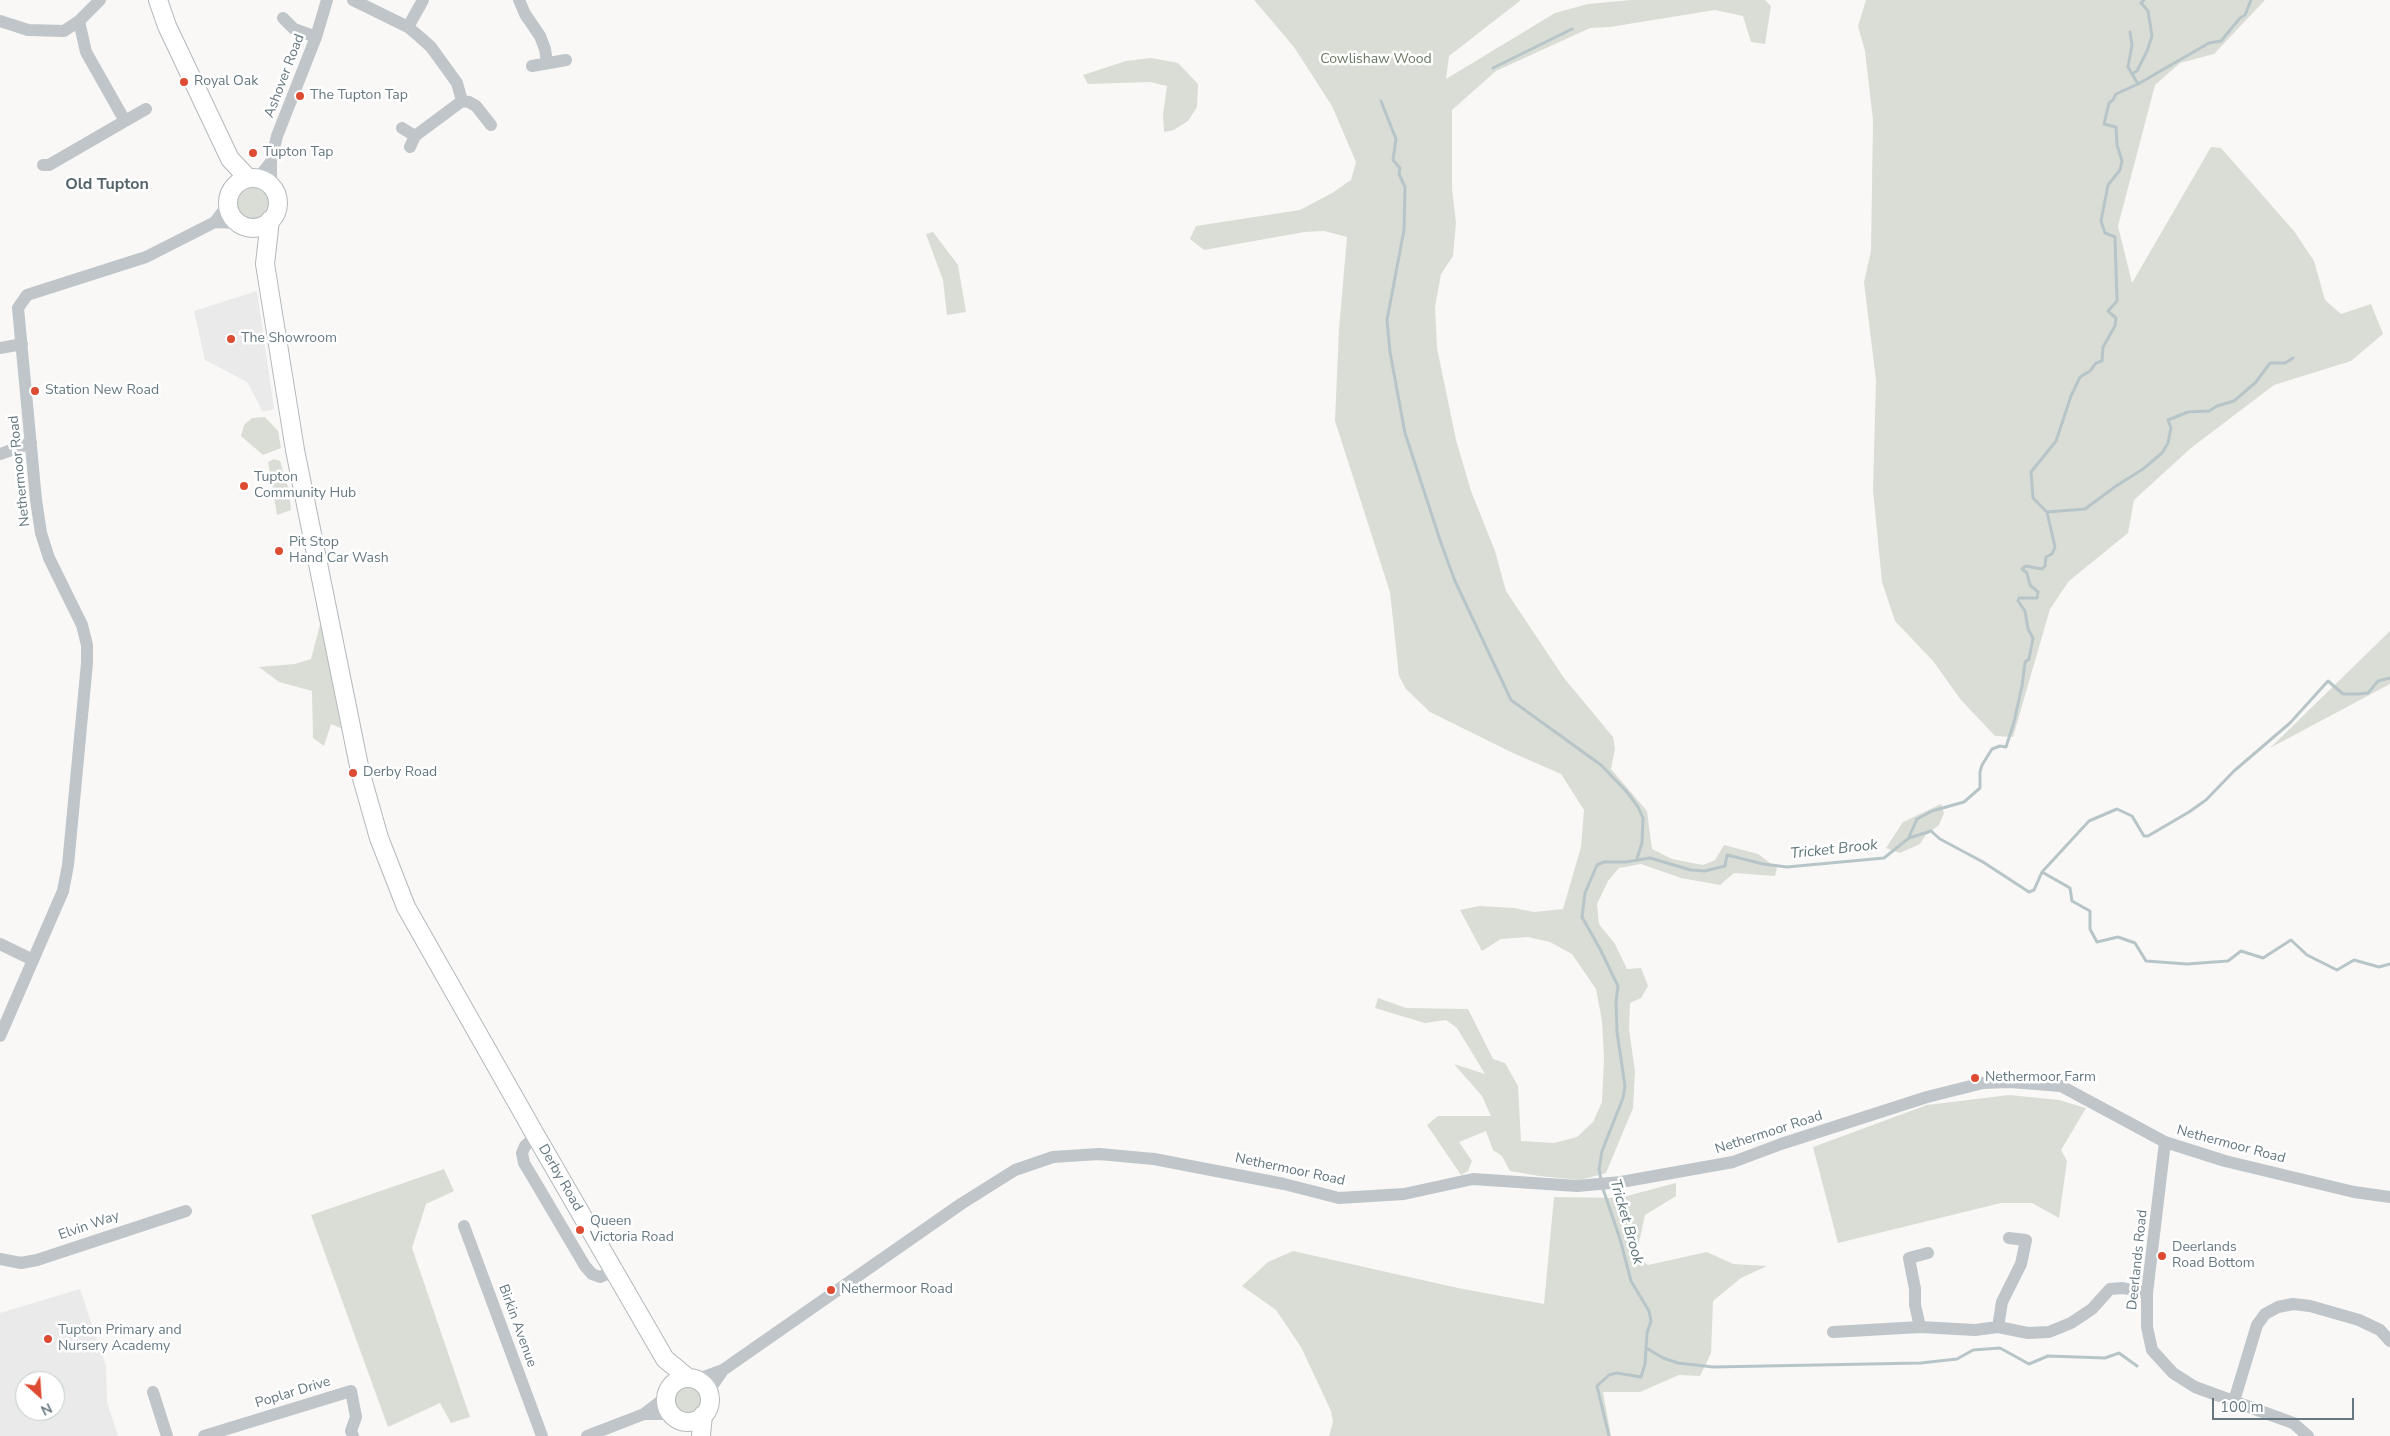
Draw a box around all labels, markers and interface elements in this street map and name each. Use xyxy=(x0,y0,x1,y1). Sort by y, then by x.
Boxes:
street label: Ashover Road xyxy=(261,32,309,120)
park label: Cowlishaw Wood xyxy=(1320,52,1432,68)
place label: Royal Oak xyxy=(194,74,258,90)
marker: Royal Oak xyxy=(178,76,190,88)
place label: The Tupton Tap xyxy=(310,88,408,104)
marker: The Tupton Tap xyxy=(294,90,306,102)
place label: Tupton Tap xyxy=(263,145,333,161)
marker: Tupton Tap xyxy=(247,147,259,159)
district label: Old Tupton xyxy=(65,175,149,195)
place label: The Showroom xyxy=(241,331,337,347)
marker: The Showroom xyxy=(225,333,237,345)
place label: Station New Road xyxy=(45,383,159,399)
marker: Station New Road xyxy=(29,385,41,397)
street label: Nethermoor Road xyxy=(6,415,34,527)
place label: Tupton Community Hub xyxy=(254,470,356,502)
marker: Tupton Community Hub xyxy=(238,480,250,492)
place label: Pit Stop Hand Car Wash xyxy=(289,535,389,568)
marker: Pit Stop Hand Car Wash xyxy=(273,545,285,557)
place label: Derby Road xyxy=(363,765,437,781)
marker: Derby Road xyxy=(347,767,359,779)
water label: Tricket Brook xyxy=(1789,836,1879,864)
place label: Nethermoor Farm xyxy=(1985,1070,2096,1086)
marker: Nethermoor Farm xyxy=(1969,1072,1981,1084)
street label: Nethermoor Road xyxy=(1713,1108,1825,1158)
street label: Nethermoor Road xyxy=(2175,1122,2287,1168)
street label: Derby Road xyxy=(534,1142,586,1214)
street label: Nethermoor Road xyxy=(1234,1150,1346,1190)
water label: Tricket Brook xyxy=(1605,1177,1647,1267)
street label: Elvin Way xyxy=(56,1208,122,1244)
street label: Deerlands Road xyxy=(2124,1209,2152,1311)
place label: Queen Victoria Road xyxy=(590,1214,674,1246)
marker: Queen Victoria Road xyxy=(574,1224,586,1236)
place label: Deerlands Road Bottom xyxy=(2172,1240,2255,1272)
marker: Deerlands Road Bottom xyxy=(2156,1250,2168,1262)
street label: Birkin Avenue xyxy=(494,1282,540,1370)
place label: Nethermoor Road xyxy=(841,1282,953,1298)
marker: Nethermoor Road xyxy=(825,1284,837,1296)
place label: Tupton Primary and Nursery Academy xyxy=(58,1323,182,1355)
marker: Tupton Primary and Nursery Academy xyxy=(42,1333,54,1345)
north arrow xyxy=(15,1371,65,1421)
street label: Poplar Drive xyxy=(253,1374,333,1412)
scale bar xyxy=(2215,1388,2358,1420)
text: 100 m xyxy=(2220,1397,2264,1417)
text: N xyxy=(37,1398,55,1420)

